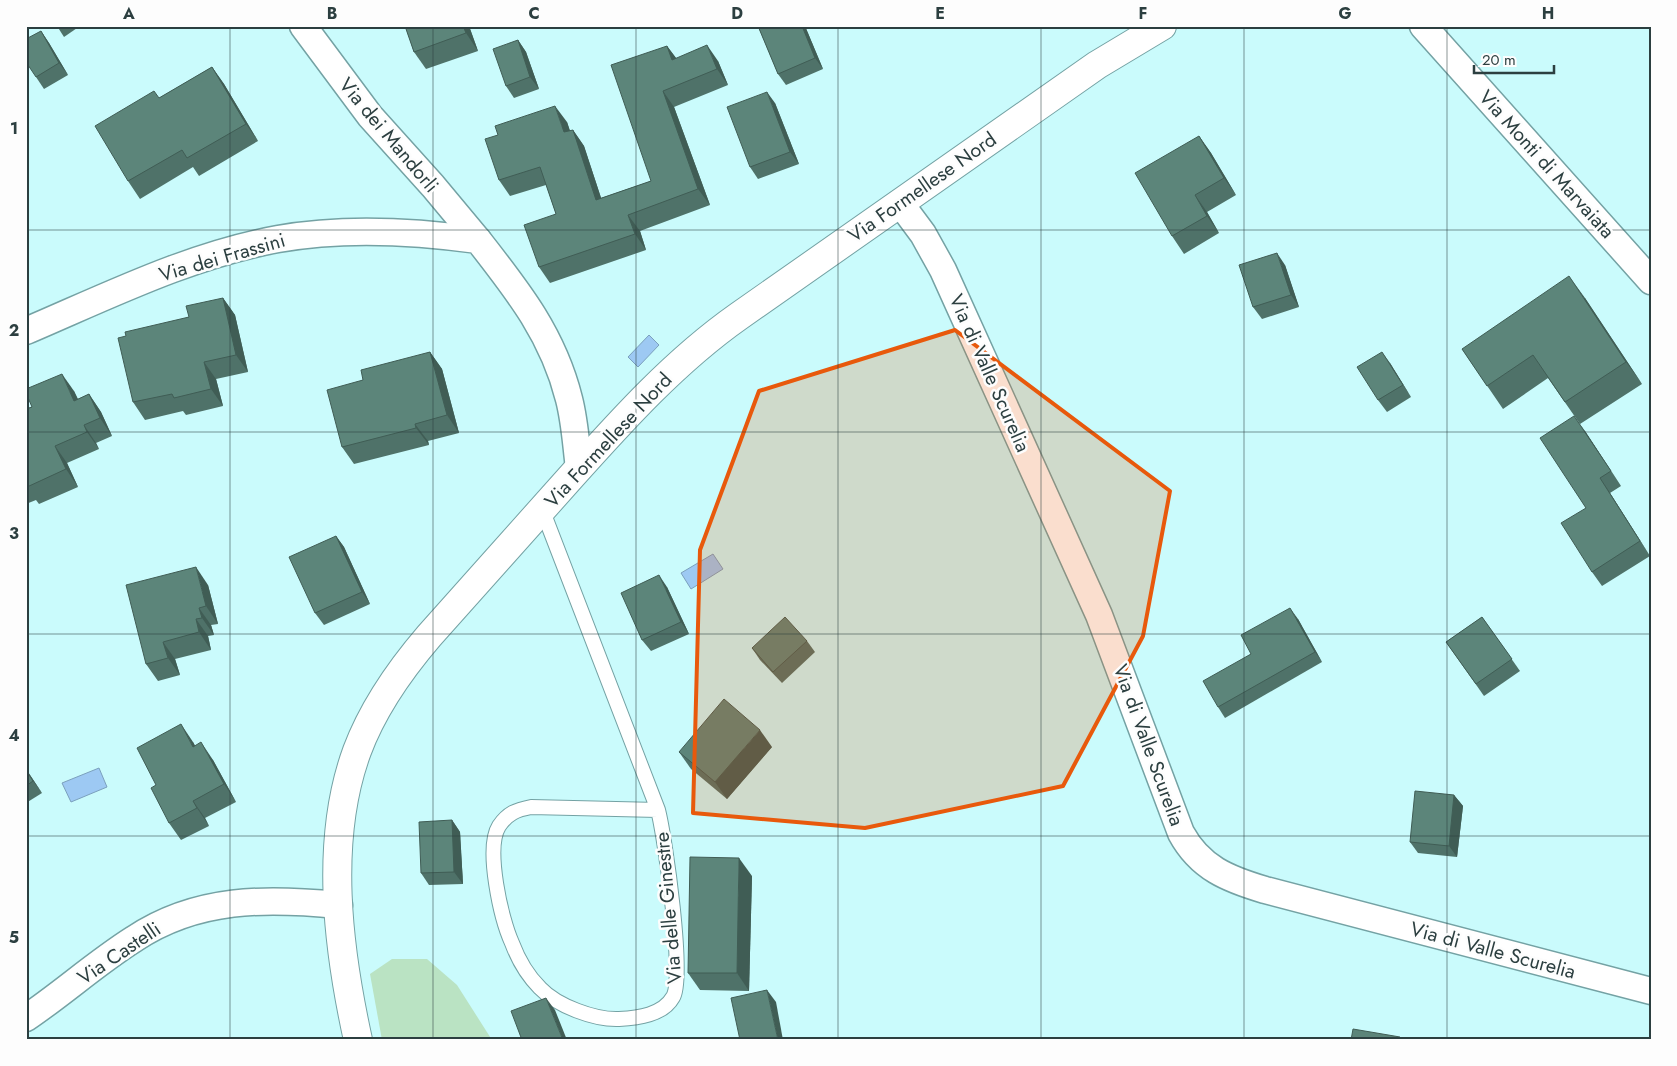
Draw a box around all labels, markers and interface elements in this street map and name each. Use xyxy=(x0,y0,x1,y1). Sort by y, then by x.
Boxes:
text: A xyxy=(122,2,135,25)
text: B xyxy=(327,2,337,25)
text: C xyxy=(528,2,540,25)
text: D xyxy=(731,2,743,25)
text: E xyxy=(935,2,945,25)
text: F xyxy=(1139,2,1147,25)
text: G xyxy=(1338,2,1352,25)
text: H xyxy=(1542,2,1554,25)
scale bar xyxy=(1474,42,1554,74)
text: 20 m xyxy=(1482,49,1516,71)
street label: Via dei Mandorli xyxy=(332,72,445,199)
street label: Via Monti di Marvaiata xyxy=(1472,84,1621,245)
text: 1 xyxy=(10,117,18,140)
street label: Via Formellese Nord xyxy=(842,125,1003,250)
street label: Via dei Frassini xyxy=(156,226,289,289)
street label: Via di Valle Scurelia xyxy=(942,290,1037,457)
text: 2 xyxy=(9,319,19,342)
street label: Via Formellese Nord xyxy=(538,366,679,514)
text: 3 xyxy=(9,522,19,545)
street label: Via di Valle Scurelia xyxy=(1106,660,1191,830)
text: 4 xyxy=(8,724,20,747)
street label: Via delle Ginestre xyxy=(647,831,690,985)
street label: Via di Valle Scurelia xyxy=(1407,914,1579,987)
street label: Via Castelli xyxy=(72,915,167,992)
text: 5 xyxy=(9,926,19,949)

